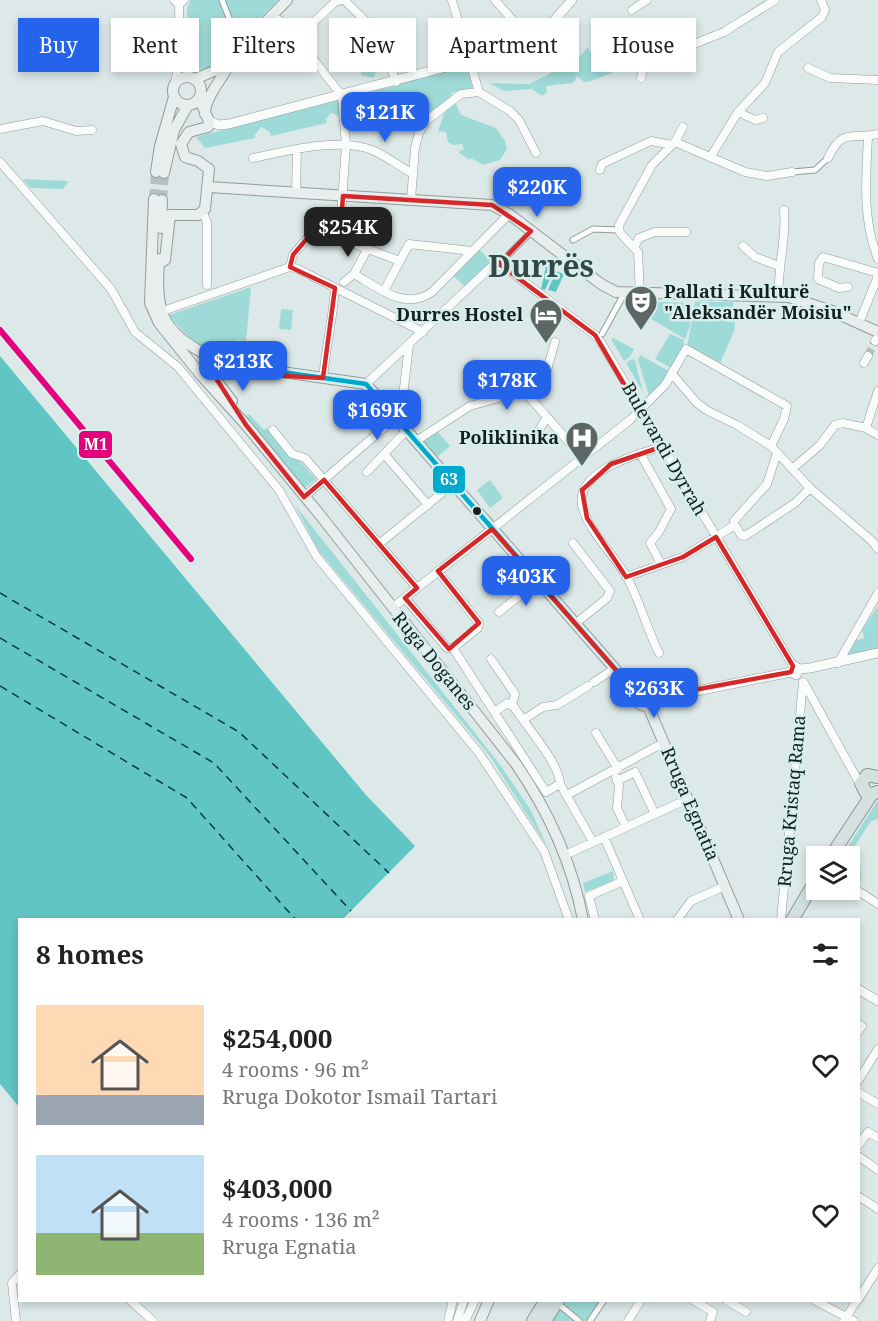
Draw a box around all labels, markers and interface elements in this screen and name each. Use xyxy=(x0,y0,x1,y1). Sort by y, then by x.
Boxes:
chip: Buy xyxy=(18,18,99,72)
chip: Rent xyxy=(111,18,199,72)
chip: Filters xyxy=(211,18,317,72)
chip: New xyxy=(329,18,416,72)
chip: Apartment xyxy=(428,18,579,72)
chip: House xyxy=(591,18,696,72)
pin: $121K xyxy=(343,92,427,143)
text: $121K xyxy=(355,98,415,125)
pin: $220K xyxy=(495,167,579,218)
text: $220K xyxy=(507,173,567,200)
pin: $254K xyxy=(306,207,390,258)
text: $254K xyxy=(318,213,378,240)
district label: Durrës xyxy=(488,245,594,286)
place label: Pallati i Kulturë "Aleksandër Moisiu" xyxy=(664,279,852,324)
theatre icon: Pallati i Kulturë "Aleksandër Moisiu" xyxy=(623,284,659,331)
hotel icon: Durres Hostel xyxy=(528,297,564,344)
place label: Durres Hostel xyxy=(396,302,524,326)
pin: $213K xyxy=(201,341,285,392)
text: $213K xyxy=(213,347,273,374)
pin: $178K xyxy=(465,360,549,411)
text: $178K xyxy=(477,366,537,393)
street label: Bulevardi Dyrrah xyxy=(617,377,713,520)
pin: $169K xyxy=(335,390,419,441)
text: $169K xyxy=(347,396,407,423)
hospital icon: Poliklinika xyxy=(564,420,600,467)
place label: Poliklinika xyxy=(459,425,559,449)
line badge: M1 xyxy=(78,430,113,459)
text: M1 xyxy=(84,433,108,455)
line badge: 63 xyxy=(432,465,466,494)
text: 63 xyxy=(440,468,458,490)
unlabelled marker xyxy=(471,505,483,517)
pin: $403K xyxy=(484,556,568,607)
text: $403K xyxy=(496,562,556,589)
street label: Ruga Doganes xyxy=(388,606,482,715)
pin: $263K xyxy=(612,668,696,719)
text: $263K xyxy=(624,674,684,701)
street label: Rruga Kristaq Rama xyxy=(772,714,810,888)
street label: Rruga Egnatia xyxy=(656,743,726,864)
map controls xyxy=(806,846,860,900)
button: layers xyxy=(806,846,860,900)
text: 8 homes xyxy=(36,936,144,972)
icon: filters xyxy=(809,938,842,971)
text: $254,000 xyxy=(222,1020,332,1056)
icon: home xyxy=(84,1029,156,1101)
icon: heart xyxy=(809,1049,842,1082)
text: 4 rooms · 96 m² xyxy=(222,1056,369,1083)
text: Rruga Dokotor Ismail Tartari xyxy=(222,1083,497,1110)
text: $403,000 xyxy=(222,1170,332,1206)
icon: home xyxy=(84,1179,156,1251)
icon: heart xyxy=(809,1199,842,1232)
text: 4 rooms · 136 m² xyxy=(222,1206,380,1233)
text: Rruga Egnatia xyxy=(222,1233,357,1260)

